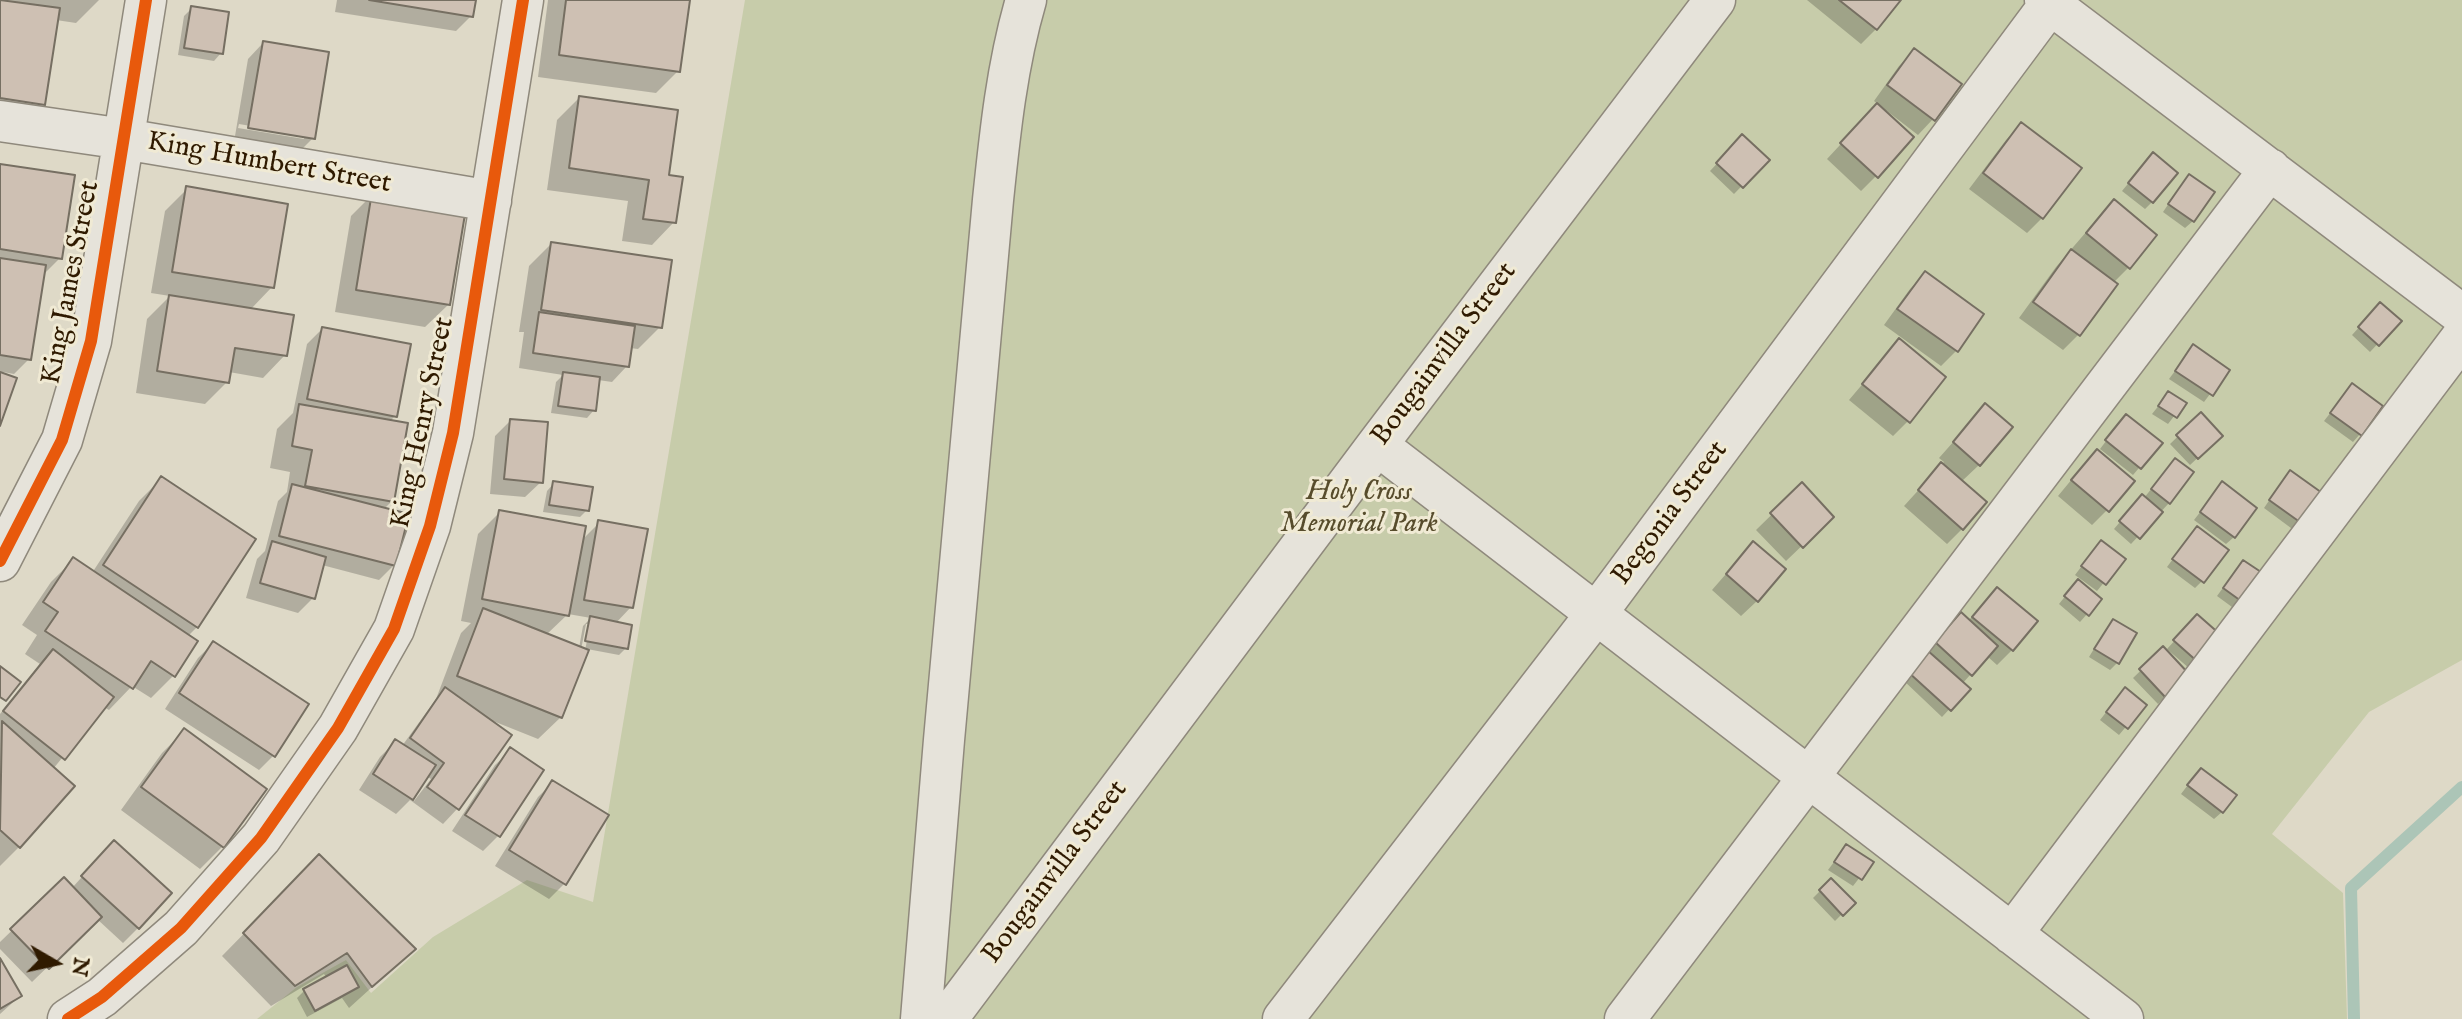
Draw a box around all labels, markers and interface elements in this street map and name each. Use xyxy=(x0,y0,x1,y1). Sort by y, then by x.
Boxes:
street label: King Humbert Street xyxy=(144,126,394,202)
street label: King James Street xyxy=(36,178,108,388)
street label: Bougainvilla Street xyxy=(1365,257,1525,453)
street label: King Henry Street xyxy=(385,314,463,532)
street label: Begonia Street xyxy=(1606,435,1736,593)
park label: Holy Cross Memorial Park xyxy=(1280,476,1438,542)
street label: Bougainvilla Street xyxy=(976,775,1136,971)
north arrow xyxy=(16,923,96,1003)
text: N xyxy=(64,955,95,978)

